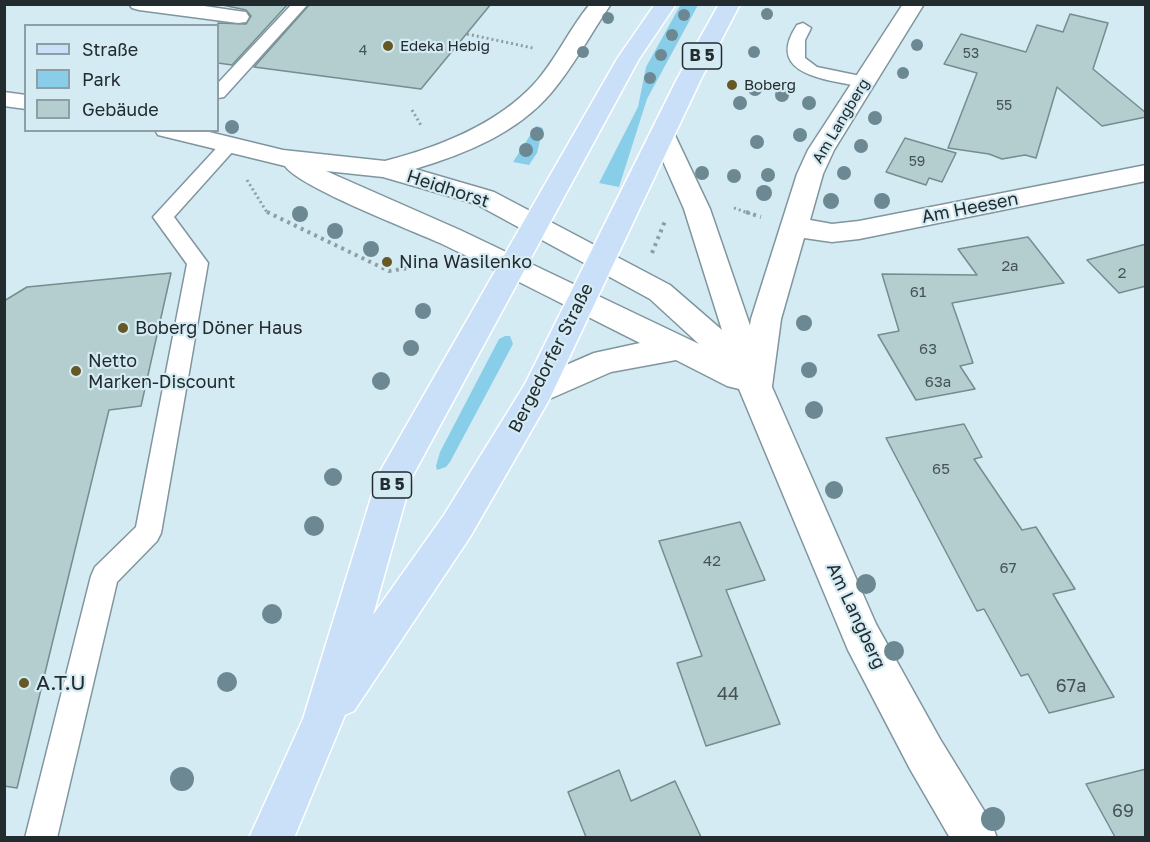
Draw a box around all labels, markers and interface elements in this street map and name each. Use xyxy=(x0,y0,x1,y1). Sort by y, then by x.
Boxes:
legend xyxy=(24,24,219,132)
place label: Edeka Hebig xyxy=(400,37,490,55)
text: Straße xyxy=(82,38,138,60)
marker: Edeka Hebig xyxy=(381,39,395,53)
house number: 4 xyxy=(359,43,367,59)
road number: B 5 xyxy=(682,43,722,69)
house number: 53 xyxy=(963,46,979,62)
text: Park xyxy=(82,68,121,90)
street label: Am Langberg xyxy=(809,75,873,167)
place label: Boberg xyxy=(744,76,796,94)
marker: Boberg xyxy=(725,78,739,92)
text: Gebäude xyxy=(82,98,159,120)
house number: 55 xyxy=(996,98,1012,114)
house number: 59 xyxy=(909,154,925,170)
street label: Heidhorst xyxy=(404,165,492,213)
street label: Am Heesen xyxy=(920,188,1020,228)
place label: Nina Wasilenko xyxy=(399,251,532,273)
marker: Nina Wasilenko xyxy=(380,255,394,269)
house number: 2a xyxy=(1001,257,1019,275)
house number: 2 xyxy=(1118,264,1126,282)
street label: Bergedorfer Straße xyxy=(504,280,598,436)
house number: 61 xyxy=(910,283,926,301)
place label: Boberg Döner Haus xyxy=(135,317,302,339)
marker: Boberg Döner Haus xyxy=(116,321,130,335)
house number: 63 xyxy=(919,340,937,358)
place label: Netto Marken-Discount xyxy=(88,350,235,392)
marker: Netto Marken-Discount xyxy=(69,364,83,378)
house number: 63a xyxy=(925,373,951,391)
house number: 65 xyxy=(932,460,950,478)
road number: B 5 xyxy=(372,472,412,498)
house number: 42 xyxy=(703,552,721,570)
street label: Am Langberg xyxy=(822,559,890,673)
house number: 67 xyxy=(999,559,1017,577)
place label: A.T.U xyxy=(36,670,86,696)
house number: 67a xyxy=(1056,675,1086,697)
marker: A.T.U xyxy=(17,676,31,690)
house number: 44 xyxy=(717,683,739,705)
house number: 69 xyxy=(1112,800,1134,822)

